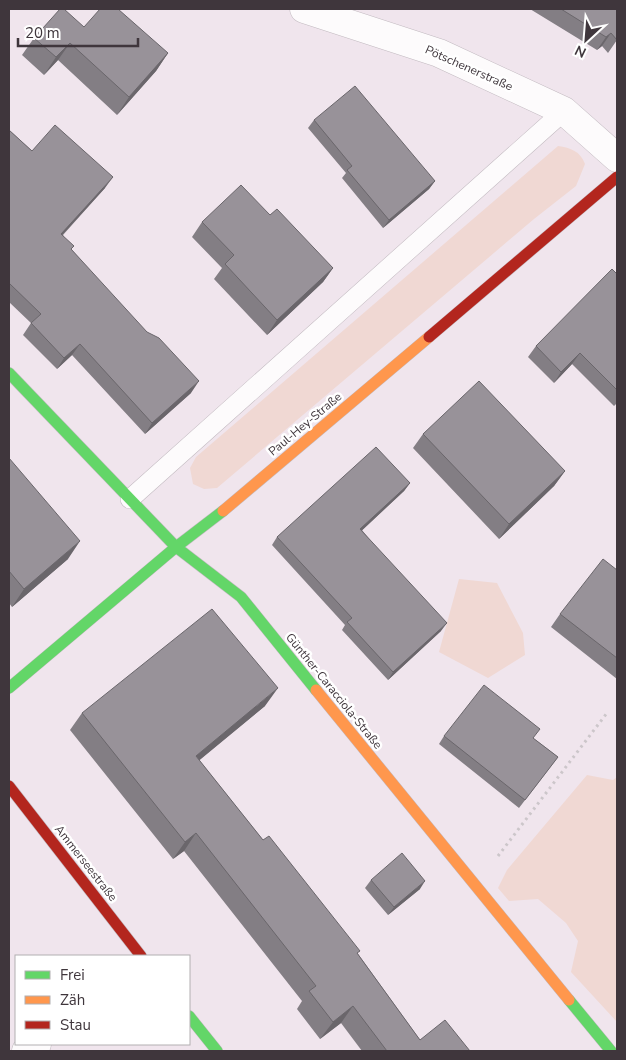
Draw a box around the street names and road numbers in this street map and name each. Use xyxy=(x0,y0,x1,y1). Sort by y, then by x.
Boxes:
street label: Pötschenerstraße xyxy=(423,41,515,95)
street label: Paul-Hey-Straße xyxy=(265,389,345,459)
street label: Günther-Caracciola-Straße xyxy=(282,630,386,752)
street label: Ammerseestraße xyxy=(51,822,121,904)

